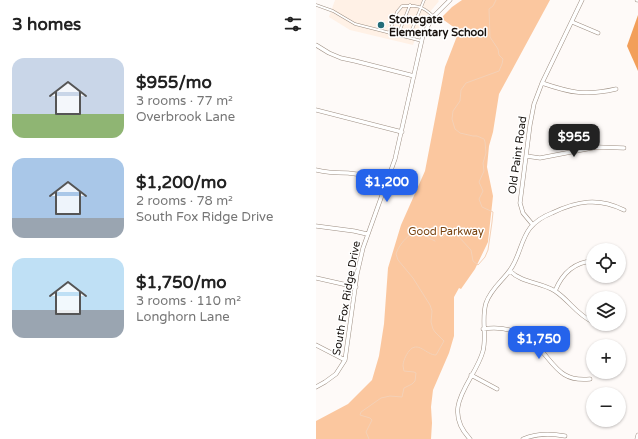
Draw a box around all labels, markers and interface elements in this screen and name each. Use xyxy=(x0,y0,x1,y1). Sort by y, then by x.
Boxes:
icon: filters xyxy=(282,13,304,35)
place label: Stonegate Elementary School xyxy=(389,13,487,40)
text: 3 homes xyxy=(12,14,81,35)
marker: Stonegate Elementary School xyxy=(376,20,386,30)
text: $955/mo xyxy=(136,72,212,93)
icon: home xyxy=(44,74,92,122)
text: 3 rooms · 77 m² xyxy=(136,93,233,109)
text: Overbrook Lane xyxy=(136,109,235,125)
street label: Old Paint Road xyxy=(506,115,529,195)
pin: $955 xyxy=(550,124,598,158)
text: $955 xyxy=(558,129,590,145)
pin: $1,200 xyxy=(354,169,420,203)
text: $1,200/mo xyxy=(136,172,227,193)
icon: home xyxy=(44,174,92,222)
text: $1,200 xyxy=(365,174,409,190)
text: 2 rooms · 78 m² xyxy=(136,193,233,209)
text: South Fox Ridge Drive xyxy=(136,209,273,225)
park label: Good Parkway xyxy=(408,225,484,238)
street label: South Fox Ridge Drive xyxy=(330,240,363,356)
map controls xyxy=(586,243,626,427)
button: locate xyxy=(586,243,626,283)
text: $1,750/mo xyxy=(136,272,227,293)
icon: home xyxy=(44,274,92,322)
button: layers xyxy=(586,291,626,331)
text: 3 rooms · 110 m² xyxy=(136,293,241,309)
text: Longhorn Lane xyxy=(136,309,230,325)
pin: $1,750 xyxy=(506,326,572,360)
text: $1,750 xyxy=(517,331,561,347)
button: + xyxy=(586,339,626,379)
button: − xyxy=(586,387,626,427)

